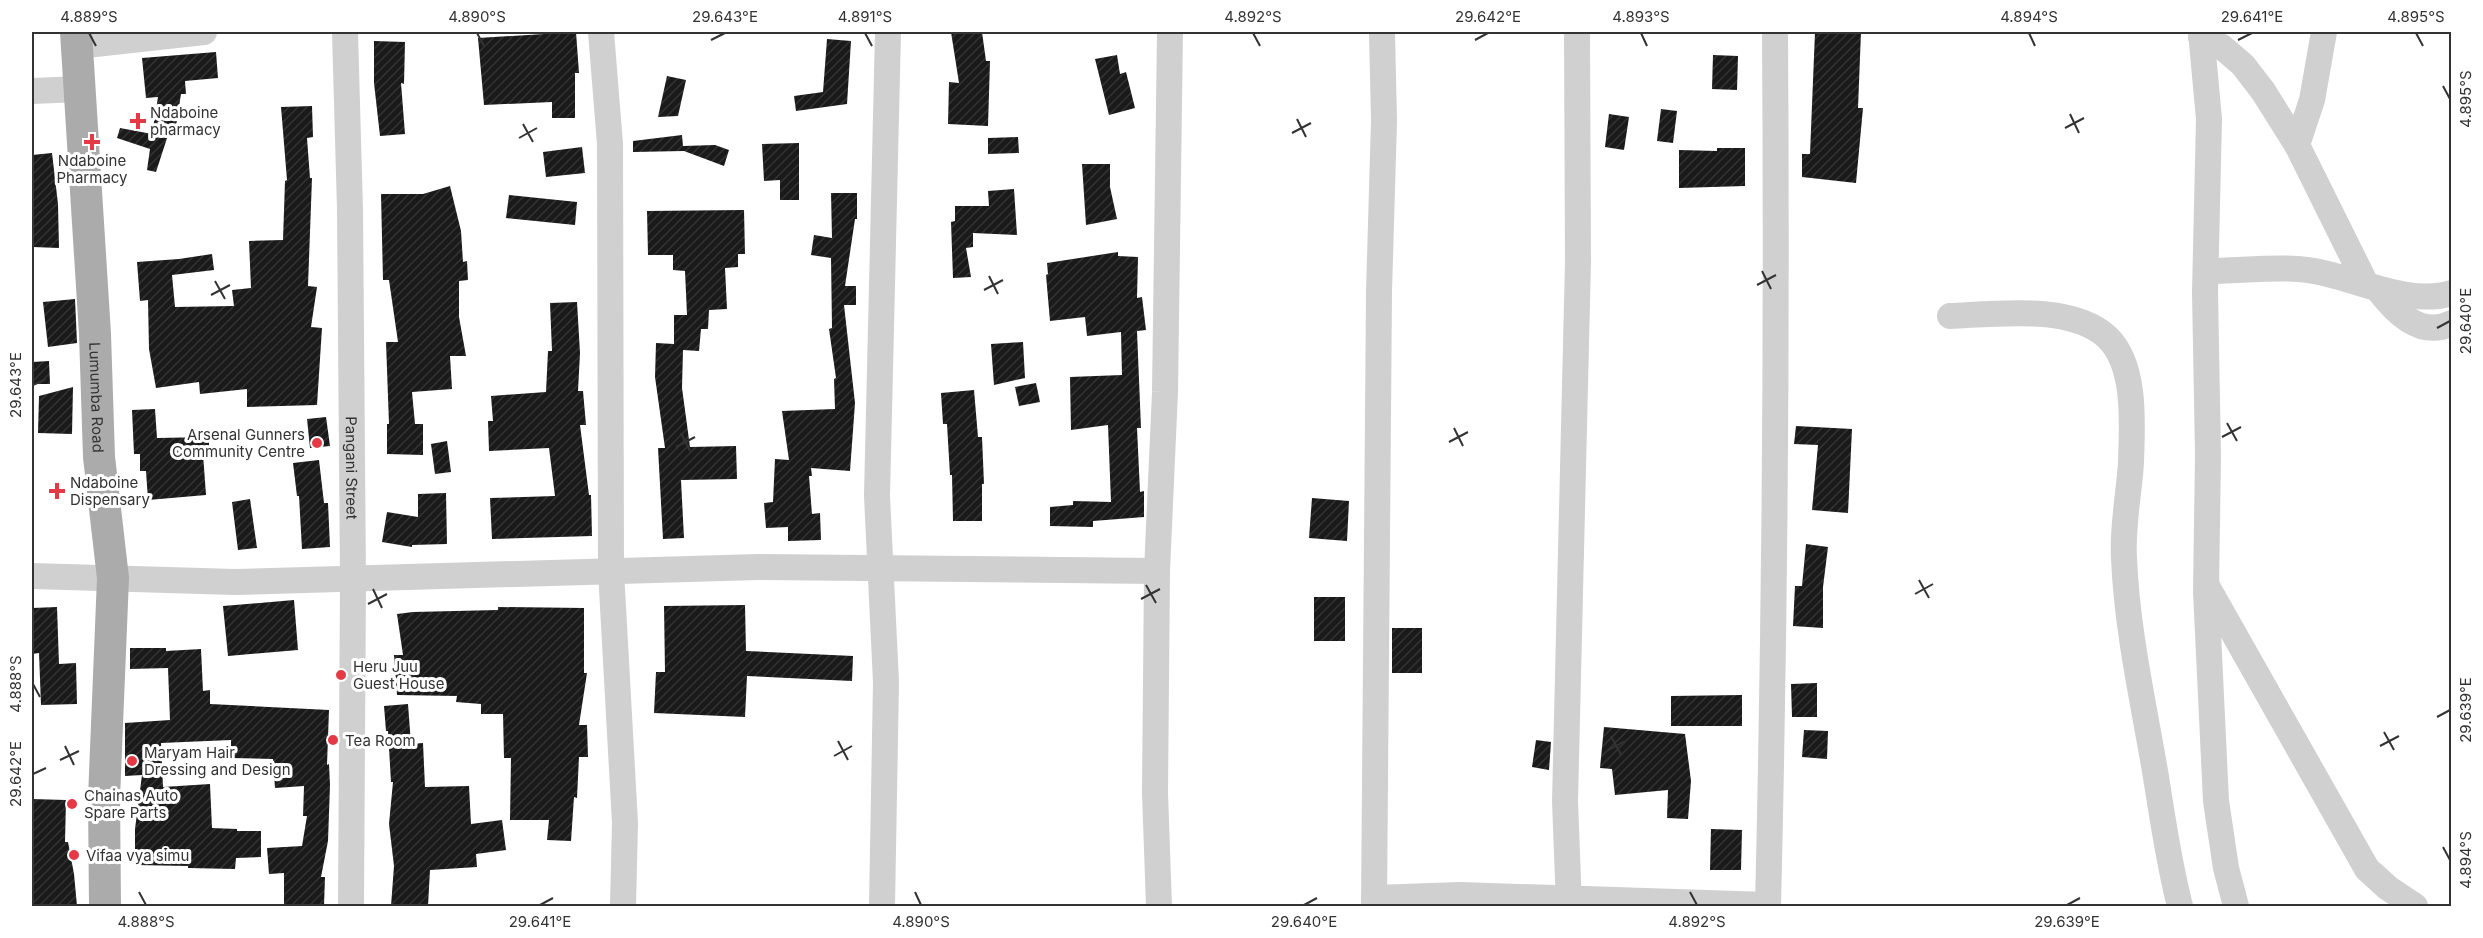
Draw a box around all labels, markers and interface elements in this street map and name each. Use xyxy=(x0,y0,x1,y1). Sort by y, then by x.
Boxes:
text: 4.889°S xyxy=(60,7,118,26)
text: 4.890°S xyxy=(448,7,506,26)
text: 29.643°E xyxy=(692,7,758,26)
text: 4.891°S xyxy=(838,7,892,26)
text: 4.892°S xyxy=(1224,7,1282,26)
text: 29.642°E xyxy=(1455,7,1521,26)
text: 4.893°S xyxy=(1612,7,1670,26)
text: 4.894°S xyxy=(2000,7,2058,26)
text: 29.641°E xyxy=(2221,7,2283,26)
text: 4.895°S xyxy=(2387,7,2445,26)
text: 4.895°S xyxy=(2456,70,2475,128)
place label: Ndaboine pharmacy xyxy=(150,103,221,139)
marker: Ndaboine pharmacy xyxy=(131,114,145,128)
marker: Ndaboine Pharmacy xyxy=(85,135,99,149)
place label: Ndaboine Pharmacy xyxy=(56,151,128,187)
text: 29.640°E xyxy=(2456,288,2475,354)
street label: Lumumba Road xyxy=(86,342,108,453)
text: 29.643°E xyxy=(6,352,25,418)
street label: Pangani Street xyxy=(342,416,362,520)
place label: Arsenal Gunners Community Centre xyxy=(172,425,305,461)
marker: Arsenal Gunners Community Centre xyxy=(310,436,324,450)
place label: Ndaboine Dispensary xyxy=(70,473,150,509)
marker: Ndaboine Dispensary xyxy=(48,482,66,500)
text: 4.888°S xyxy=(6,655,25,713)
place label: Heru Juu Guest House xyxy=(353,657,445,693)
marker: Heru Juu Guest House xyxy=(334,668,348,682)
text: 29.639°E xyxy=(2456,677,2475,743)
place label: Tea Room xyxy=(345,731,416,750)
marker: Tea Room xyxy=(326,733,340,747)
text: 29.642°E xyxy=(6,741,25,807)
place label: Maryam Hair Dressing and Design xyxy=(144,743,291,779)
marker: Maryam Hair Dressing and Design xyxy=(125,754,139,768)
place label: Chainas Auto Spare Parts xyxy=(84,786,178,822)
marker: Chainas Auto Spare Parts xyxy=(65,797,79,811)
text: 4.894°S xyxy=(2456,831,2475,889)
place label: Vifaa vya simu xyxy=(86,846,189,865)
marker: Vifaa vya simu xyxy=(67,848,81,862)
text: 4.888°S xyxy=(117,912,175,931)
text: 29.641°E xyxy=(509,912,571,931)
text: 4.890°S xyxy=(892,912,950,931)
text: 29.640°E xyxy=(1271,912,1337,931)
text: 4.892°S xyxy=(1668,912,1726,931)
text: 29.639°E xyxy=(2034,912,2100,931)

